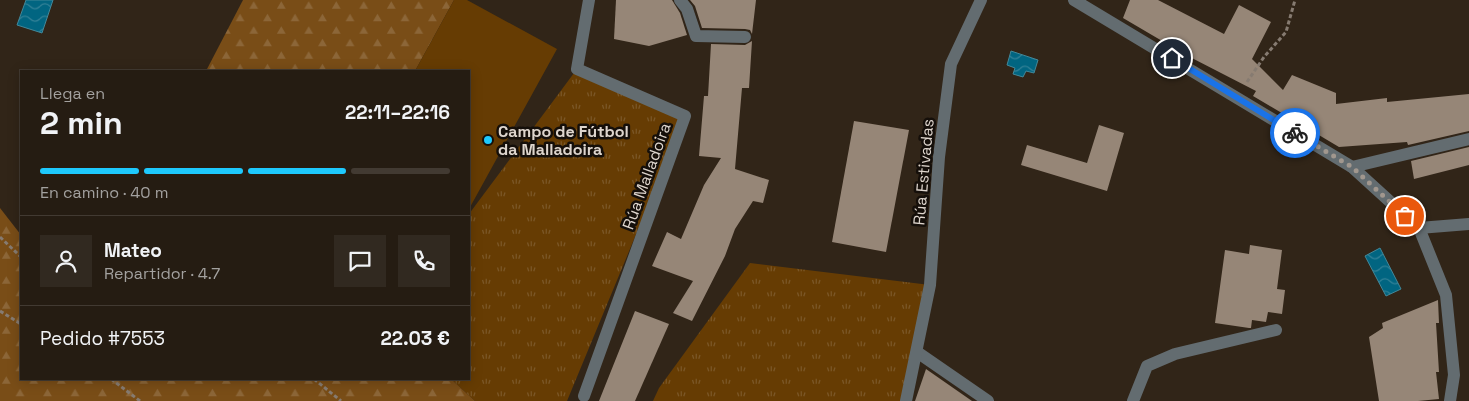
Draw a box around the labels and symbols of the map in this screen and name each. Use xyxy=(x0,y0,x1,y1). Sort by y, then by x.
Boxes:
pin xyxy=(1151,37,1193,79)
courier xyxy=(1270,108,1320,158)
street label: Rúa Estivadas xyxy=(908,118,939,226)
street label: Rúa Malladoira xyxy=(617,120,676,232)
place label: Campo de Fútbol da Malladoira xyxy=(498,121,629,160)
marker: Campo de Fútbol da Malladoira xyxy=(482,134,494,146)
pin xyxy=(1384,195,1426,237)

